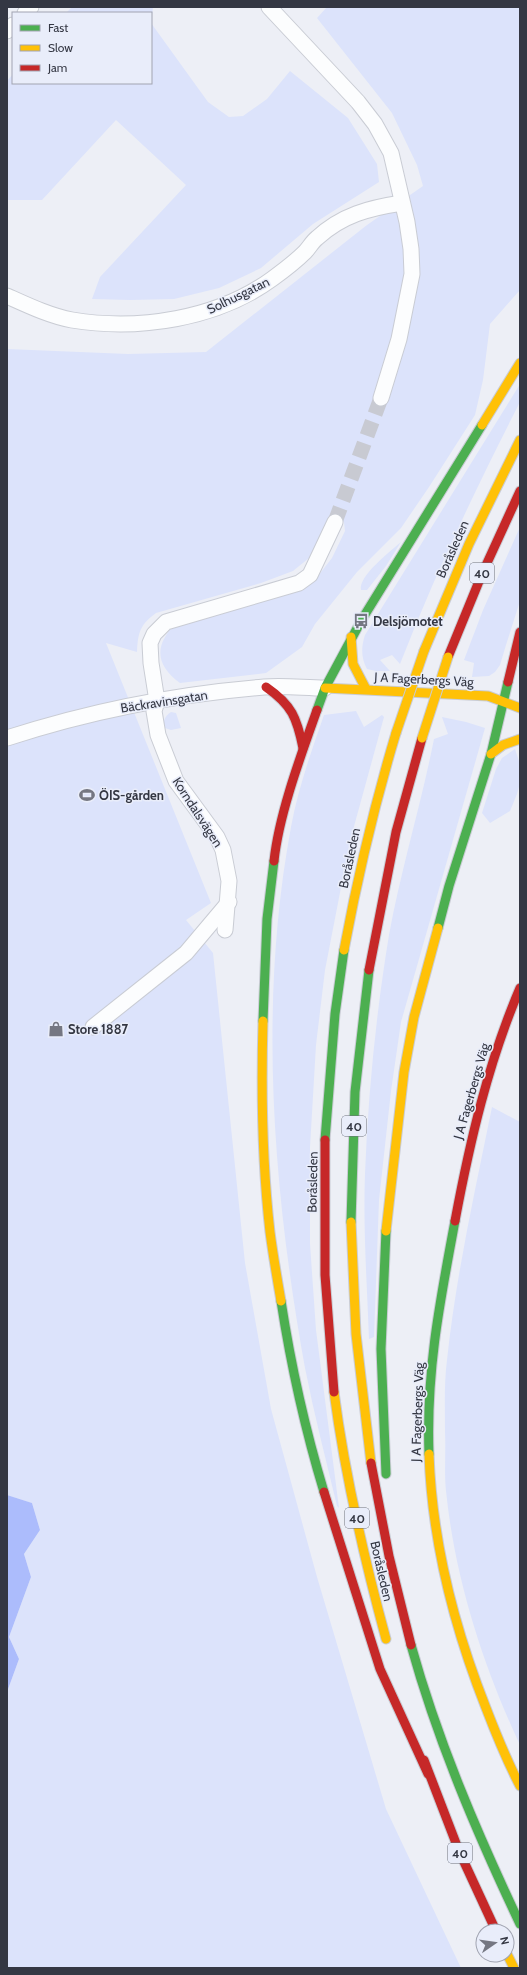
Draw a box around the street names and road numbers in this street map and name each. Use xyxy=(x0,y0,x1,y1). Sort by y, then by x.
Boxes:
street label: Solhusgatan xyxy=(204,273,272,317)
street label: Boråsleden xyxy=(432,518,472,580)
road number: 40 xyxy=(470,563,494,583)
street label: J A Fagerbergs Väg xyxy=(373,668,475,690)
street label: Bäckravinsgatan xyxy=(119,686,209,716)
street label: Korndalsvägen xyxy=(169,774,227,850)
street label: Boråsleden xyxy=(335,826,363,890)
street label: J A Fagerbergs Väg xyxy=(449,1040,493,1142)
road number: 40 xyxy=(342,1116,366,1136)
street label: Boråsleden xyxy=(303,1151,321,1213)
street label: J A Fagerbergs Väg xyxy=(407,1361,427,1463)
road number: 40 xyxy=(345,1508,369,1528)
street label: Boråsleden xyxy=(367,1539,397,1603)
road number: 40 xyxy=(448,1843,472,1863)

